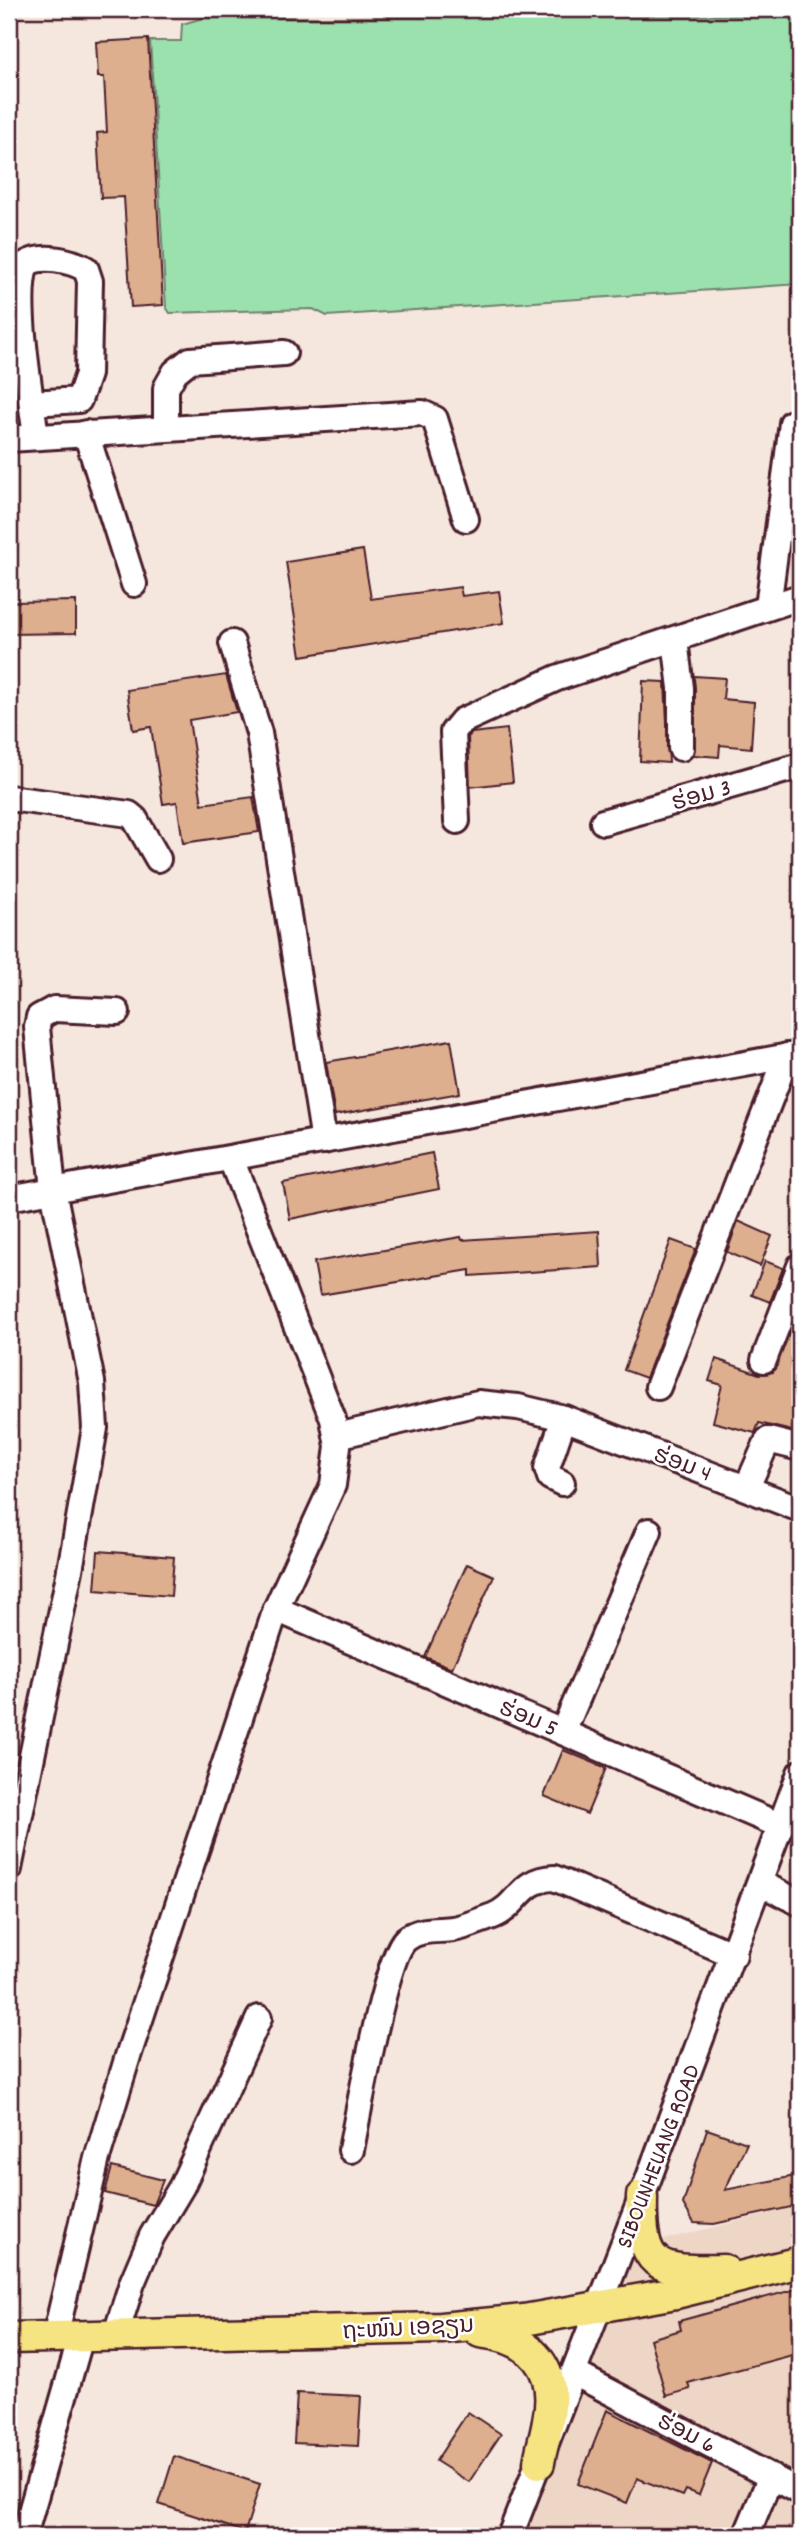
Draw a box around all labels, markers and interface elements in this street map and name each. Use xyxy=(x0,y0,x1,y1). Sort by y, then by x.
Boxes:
street label: ຮ່ອມ 3 xyxy=(668,772,736,822)
street label: ຮ່ອມ 4 xyxy=(648,1439,716,1492)
street label: ຮ່ອມ 5 xyxy=(493,1692,563,1747)
street label: SIBOUNHEUANG ROAD xyxy=(609,2060,711,2254)
street label: ຖະໜົນ ເອຊຽນ xyxy=(341,2310,475,2350)
street label: ຮ່ອມ 6 xyxy=(650,2406,721,2464)

